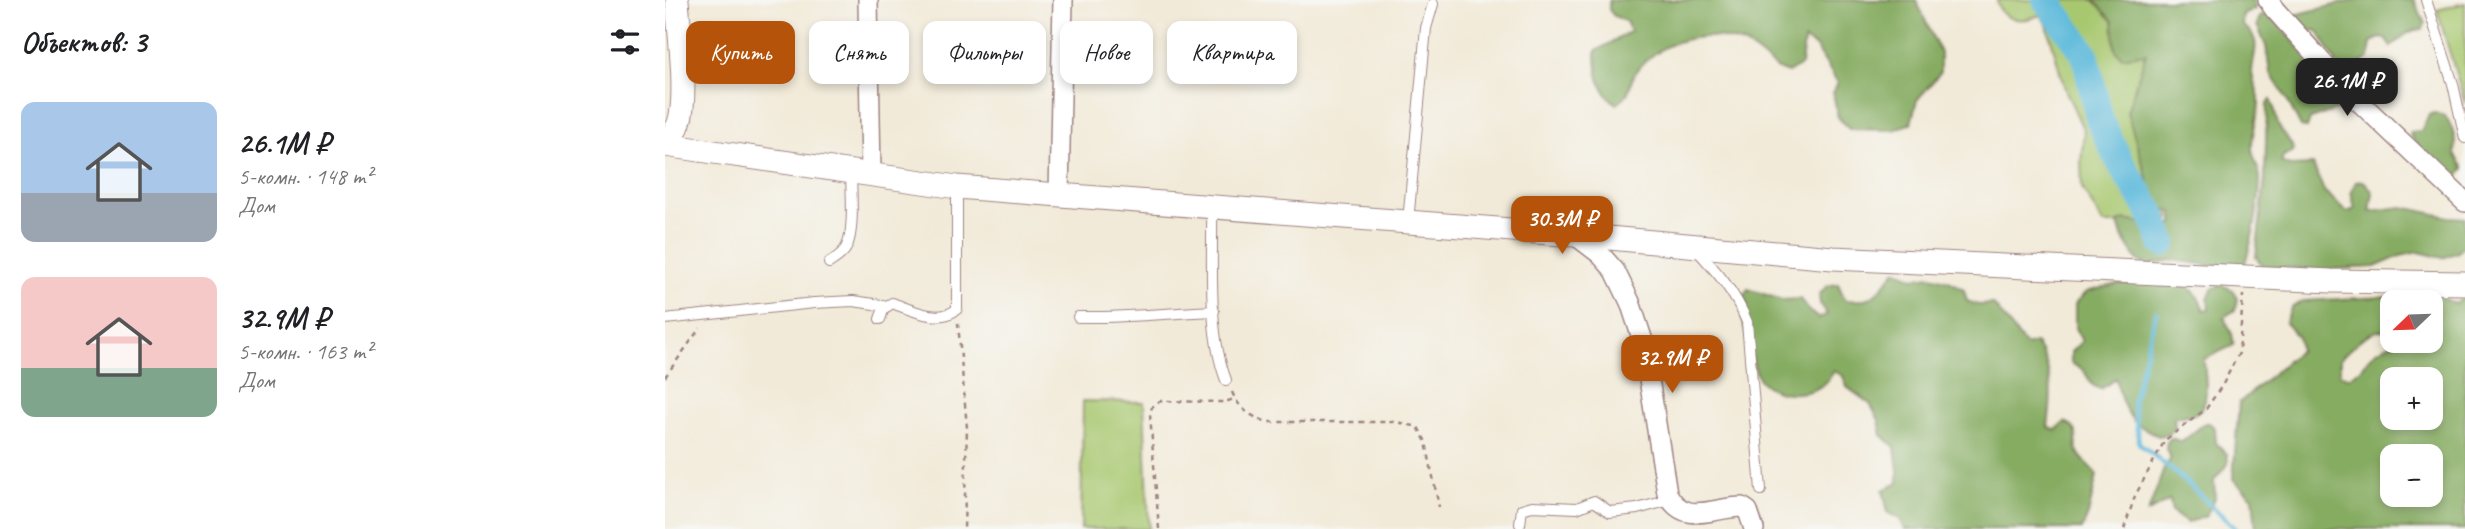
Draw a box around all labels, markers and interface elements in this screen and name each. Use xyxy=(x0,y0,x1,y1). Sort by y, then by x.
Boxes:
chip: Купить xyxy=(686,21,795,84)
chip: Снять xyxy=(809,21,909,84)
chip: Фильтры xyxy=(923,21,1046,84)
chip: Новое xyxy=(1060,21,1153,84)
chip: Квартира xyxy=(1167,21,1297,84)
text: Объектов: 3 xyxy=(21,23,146,61)
icon: filters xyxy=(606,23,644,61)
pin: 26.1M ₽ xyxy=(2282,58,2412,118)
text: 26.1M ₽ xyxy=(2312,66,2382,95)
text: 26.1M ₽ xyxy=(238,124,330,162)
icon: home xyxy=(77,130,161,214)
text: 5-комн. · 148 m² xyxy=(238,162,372,191)
text: Дом xyxy=(238,191,275,220)
pin: 30.3M ₽ xyxy=(1497,196,1627,256)
text: 30.3M ₽ xyxy=(1527,204,1597,233)
north arrow xyxy=(2380,290,2443,354)
map controls xyxy=(2380,290,2443,507)
text: 32.9M ₽ xyxy=(238,299,329,337)
icon: home xyxy=(77,305,161,389)
pin: 32.9M ₽ xyxy=(1607,336,1737,395)
text: 5-комн. · 163 m² xyxy=(238,337,372,366)
text: 32.9M ₽ xyxy=(1637,343,1707,372)
text: Дом xyxy=(238,366,275,395)
button: + xyxy=(2380,367,2443,430)
button: − xyxy=(2380,444,2443,507)

